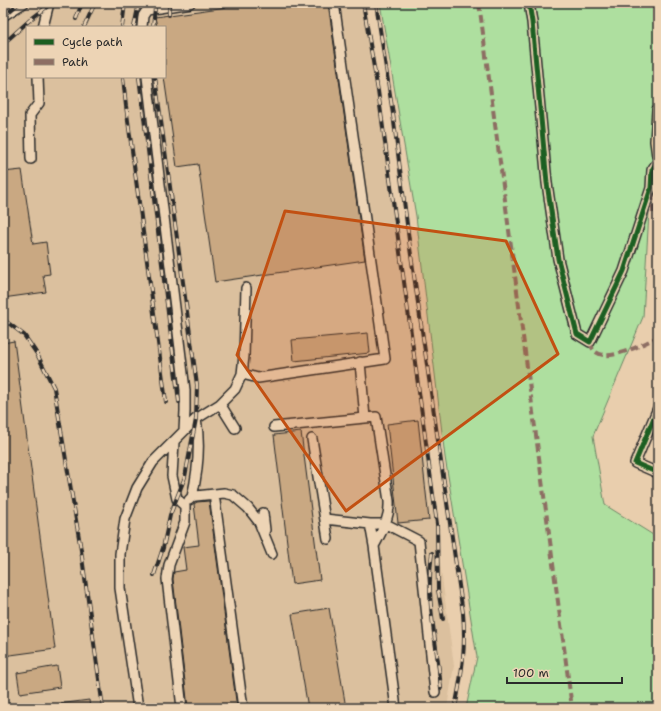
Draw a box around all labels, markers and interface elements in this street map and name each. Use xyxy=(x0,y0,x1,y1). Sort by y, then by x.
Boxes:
legend xyxy=(26,26,166,78)
text: Cycle path xyxy=(62,34,123,50)
text: Path xyxy=(62,54,88,70)
scale bar xyxy=(507,659,622,685)
text: 100 m xyxy=(513,665,549,681)

